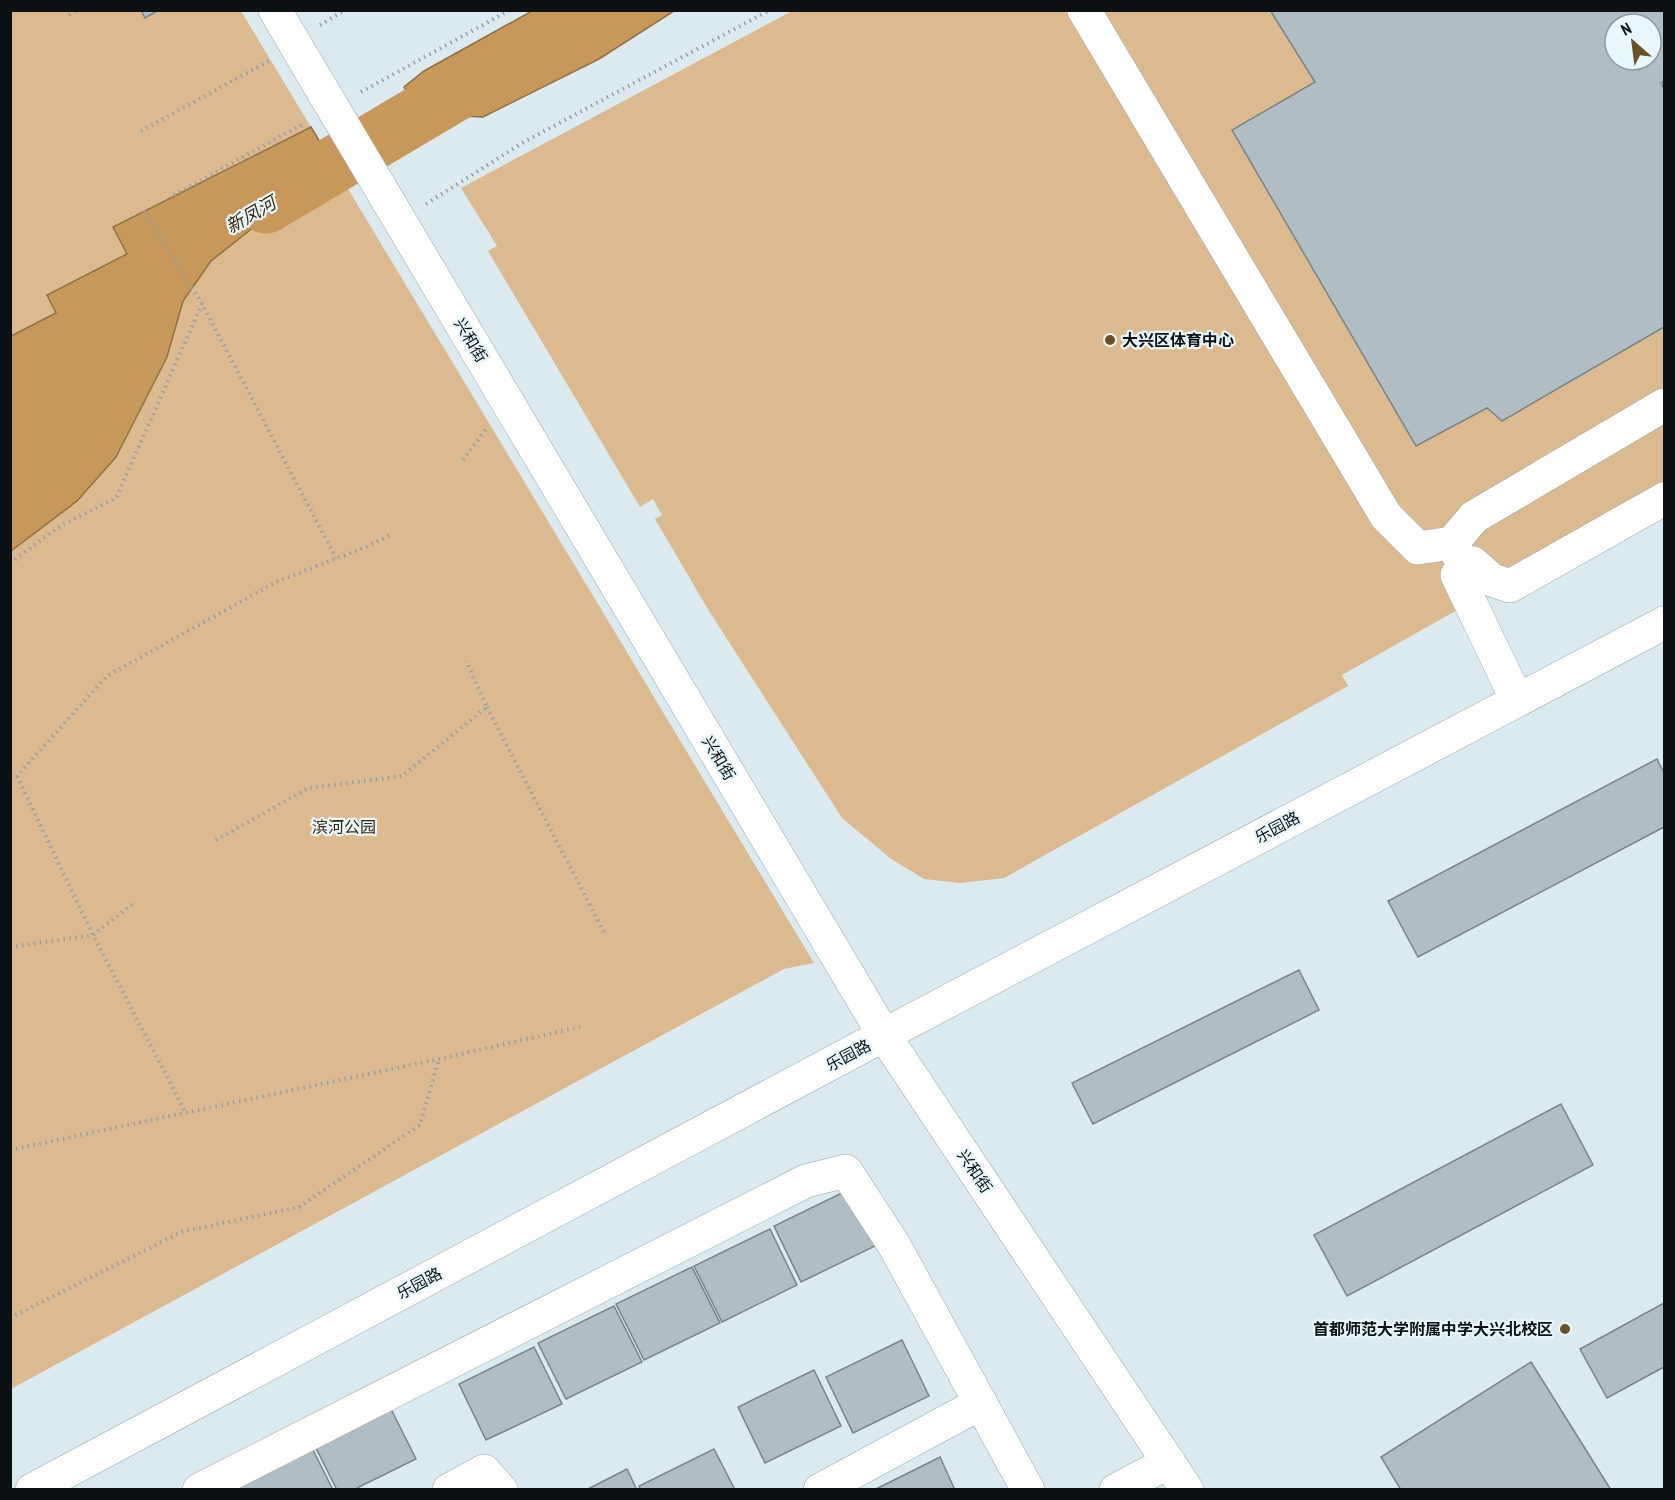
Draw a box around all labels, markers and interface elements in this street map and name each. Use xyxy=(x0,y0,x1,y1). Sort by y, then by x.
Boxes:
north arrow xyxy=(1603,12,1663,72)
text: N xyxy=(1617,18,1634,40)
water label: 新凤河 xyxy=(222,190,282,238)
street label: 兴和街 xyxy=(450,314,492,366)
place label: 大兴区体育中心 xyxy=(1122,330,1234,350)
marker: 大兴区体育中心 xyxy=(1103,333,1117,347)
street label: 兴和街 xyxy=(698,732,740,784)
street label: 乐园路 xyxy=(1251,807,1303,847)
park label: 滨河公园 xyxy=(312,817,376,837)
street label: 乐园路 xyxy=(822,1035,874,1075)
street label: 兴和街 xyxy=(953,1146,997,1196)
street label: 乐园路 xyxy=(393,1263,445,1303)
place label: 首都师范大学附属中学大兴北校区 xyxy=(1313,1319,1553,1339)
marker: 首都师范大学附属中学大兴北校区 xyxy=(1558,1322,1572,1336)

